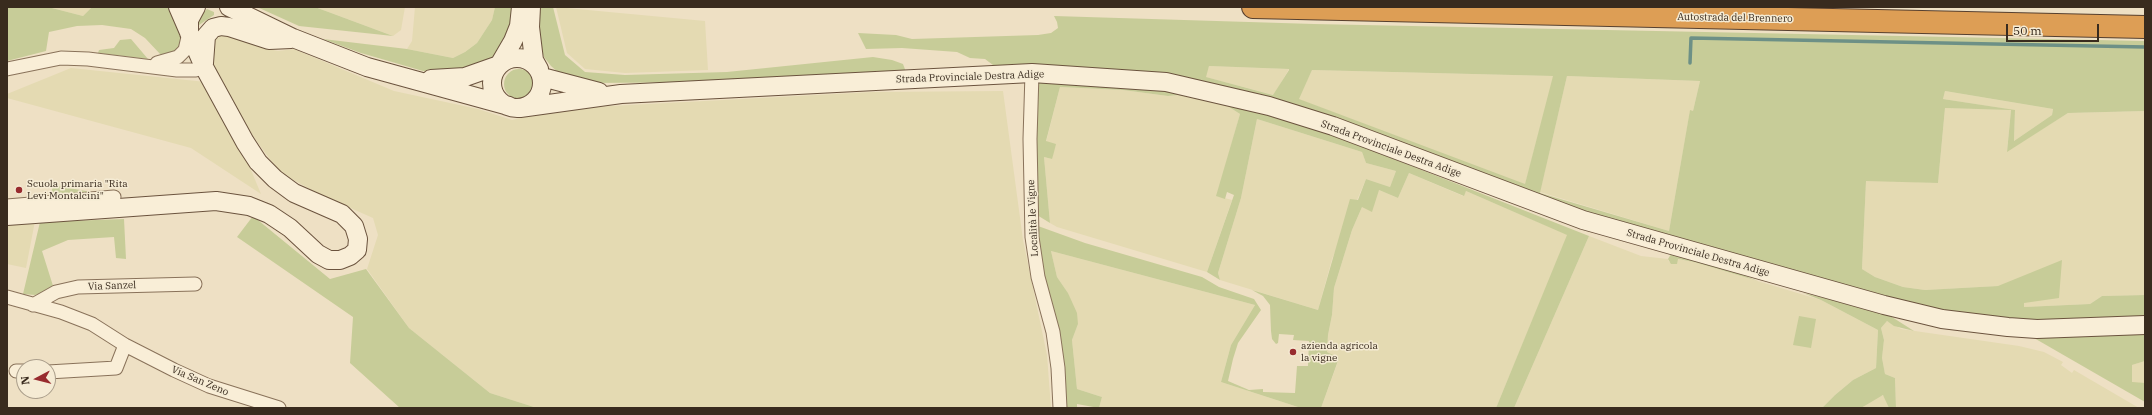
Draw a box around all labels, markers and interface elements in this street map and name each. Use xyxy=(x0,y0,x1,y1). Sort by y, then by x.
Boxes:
street label: Autostrada del Brennero xyxy=(1677,11,1793,25)
scale bar xyxy=(2008,16,2101,42)
text: 50 m xyxy=(2013,23,2042,38)
street label: Strada Provinciale Destra Adige xyxy=(896,68,1044,86)
street label: Strada Provinciale Destra Adige xyxy=(1319,118,1463,180)
place label: Scuola primaria "Rita Levi Montalcini" xyxy=(27,178,128,202)
street label: Località le Vigne xyxy=(1025,179,1041,257)
marker: Scuola primaria "Rita Levi Montalcini" xyxy=(14,185,24,195)
street label: Strada Provinciale Destra Adige xyxy=(1625,227,1771,279)
street label: Via Sanzel xyxy=(88,279,136,293)
place label: azienda agricola la vigne xyxy=(1301,340,1378,364)
marker: azienda agricola la vigne xyxy=(1288,347,1298,357)
north arrow xyxy=(16,359,56,399)
street label: Via San Zeno xyxy=(170,364,230,398)
text: N xyxy=(18,375,33,386)

